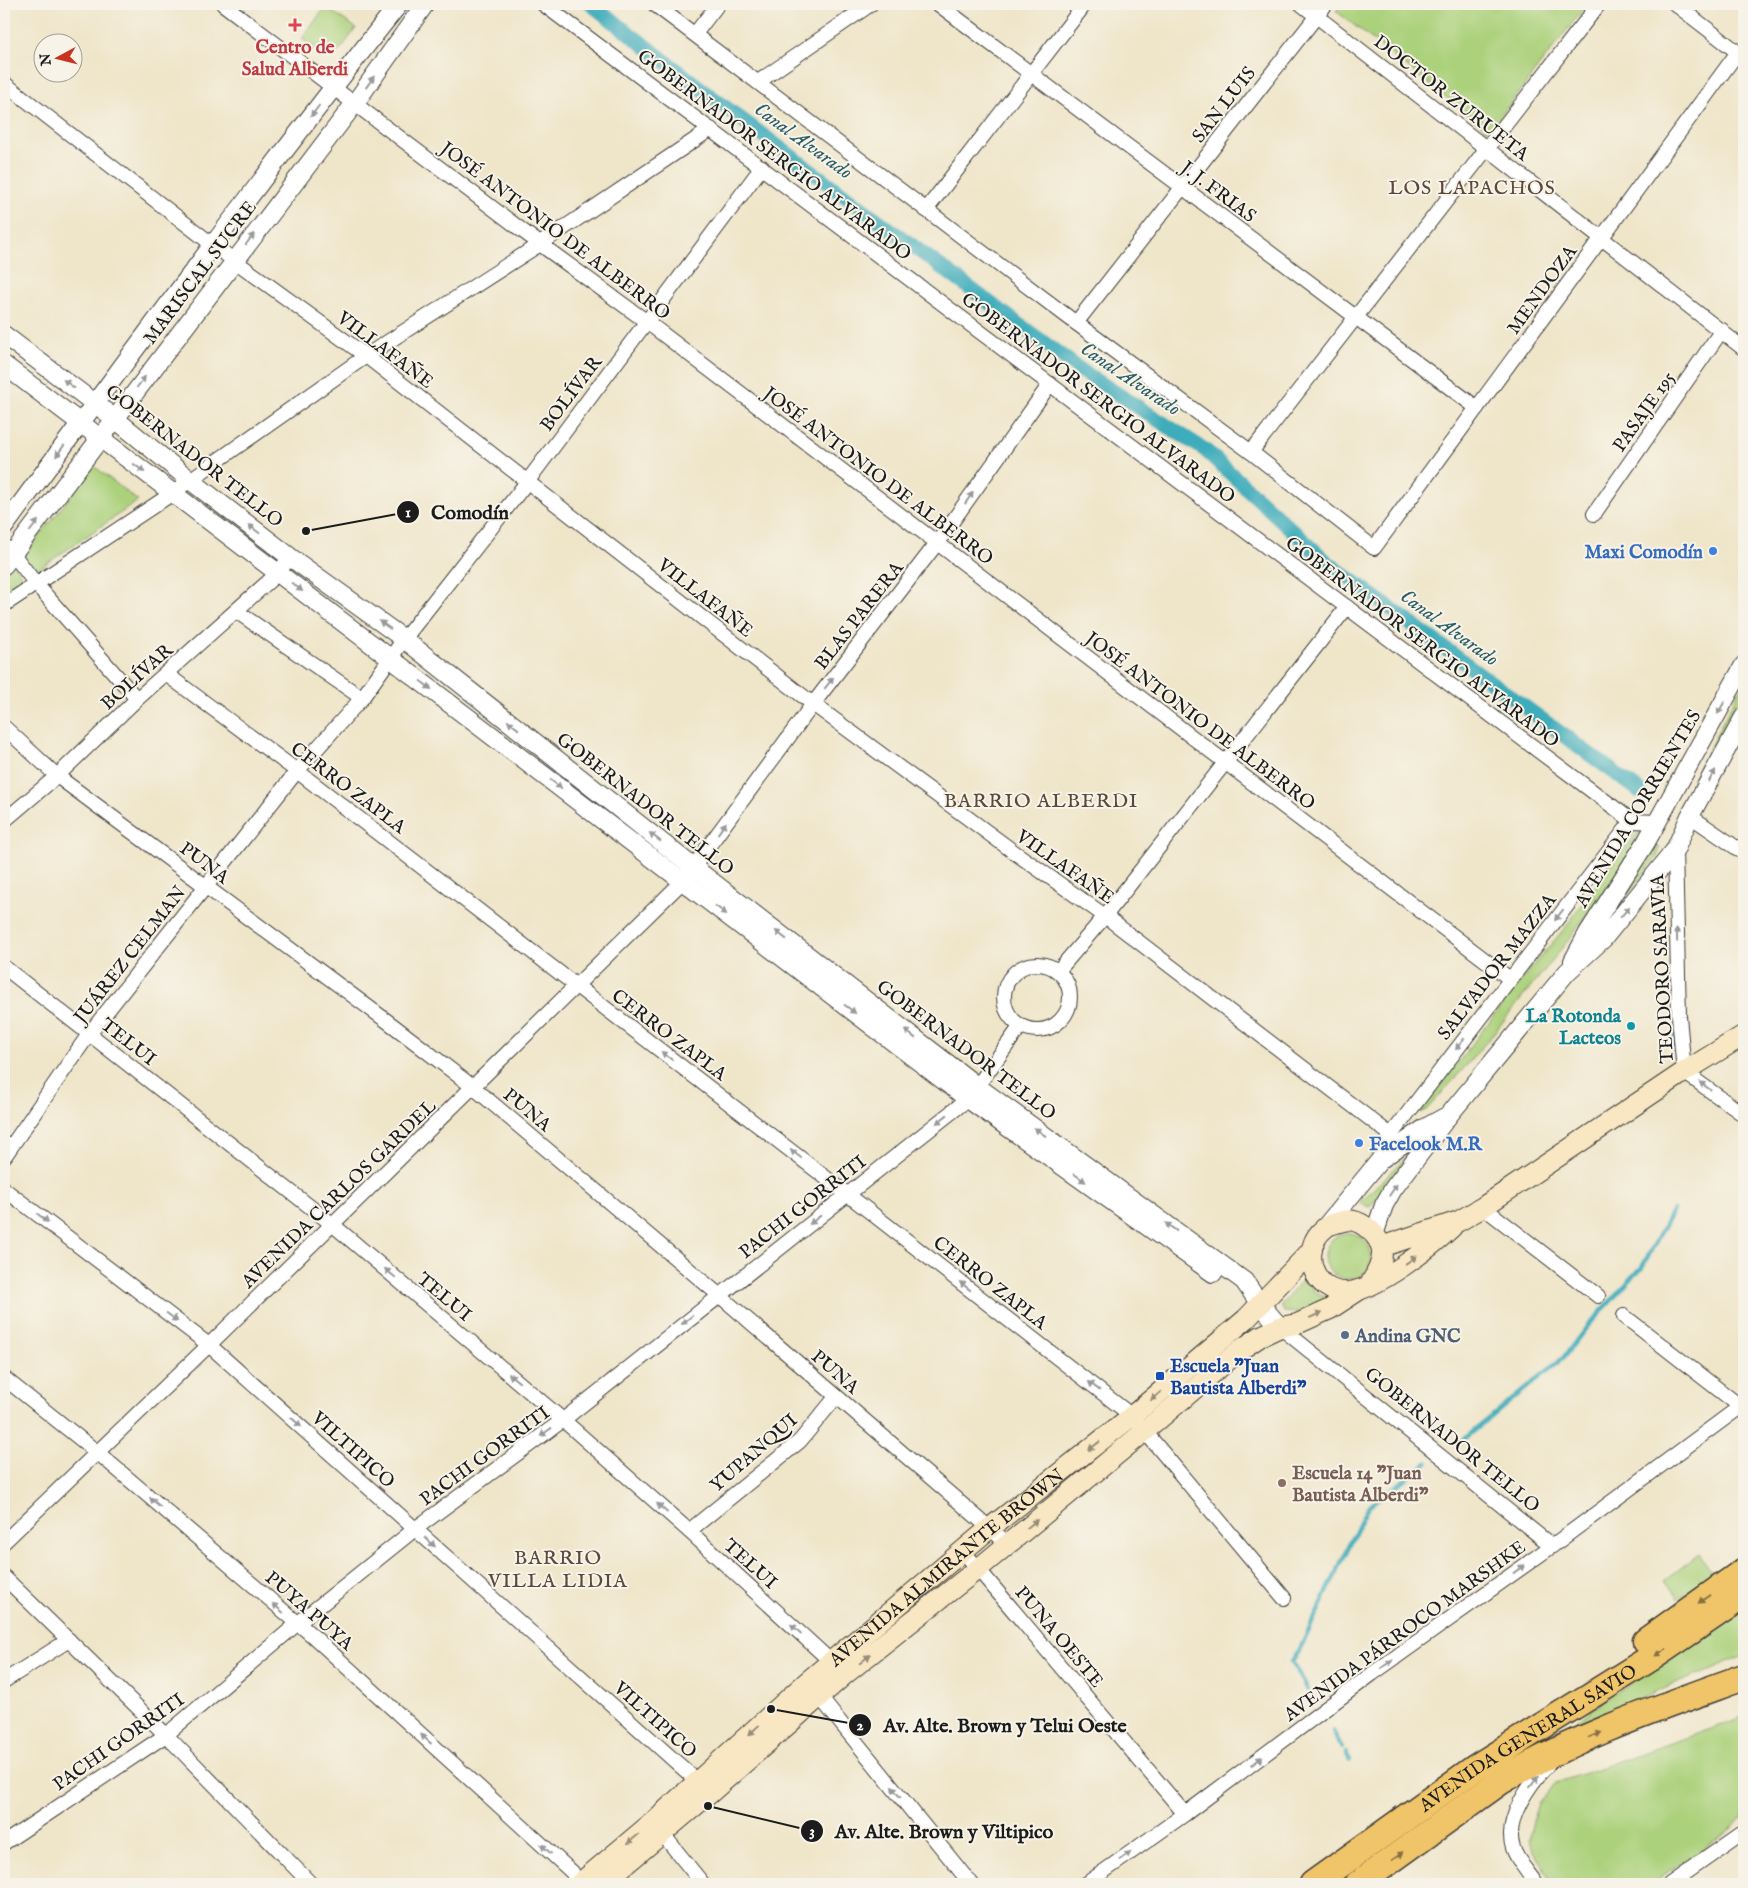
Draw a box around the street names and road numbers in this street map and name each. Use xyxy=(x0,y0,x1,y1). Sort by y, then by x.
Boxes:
street label: DOCTOR ZURUETA xyxy=(1368,30,1534,168)
street label: GOBERNADOR SERGIO ALVARADO xyxy=(632,45,916,267)
street label: SAN LUIS xyxy=(1187,62,1262,148)
street label: JOSÉ ANTONIO DE ALBERRO xyxy=(433,135,675,326)
street label: J. J. FRIAS xyxy=(1174,155,1260,229)
street label: MARISCAL SUCRE xyxy=(139,197,262,350)
street label: MENDOZA xyxy=(1502,240,1584,340)
street label: GOBERNADOR SERGIO ALVARADO xyxy=(956,288,1240,510)
street label: VILLAFAÑE xyxy=(331,305,438,395)
street label: BOLÍVAR xyxy=(535,351,608,437)
street label: PASAJE 195 xyxy=(1608,367,1681,457)
street label: GOBERNADOR TELLO xyxy=(100,380,288,533)
street label: JOSÉ ANTONIO DE ALBERRO xyxy=(756,380,998,571)
street label: GOBERNADOR SERGIO ALVARADO xyxy=(1280,532,1564,754)
street label: VILLAFAÑE xyxy=(651,552,758,643)
street label: BLAS PARERA xyxy=(810,556,910,675)
street label: JOSÉ ANTONIO DE ALBERRO xyxy=(1078,625,1320,816)
street label: BOLÍVAR xyxy=(96,638,179,716)
street label: AVENIDA CORRIENTES xyxy=(1570,706,1707,913)
street label: GOBERNADOR TELLO xyxy=(551,728,739,881)
street label: CERRO ZAPLA xyxy=(285,737,411,841)
street label: VILLAFAÑE xyxy=(1010,824,1119,910)
street label: PUNA xyxy=(174,837,234,891)
street label: TEODORO SARAVIA xyxy=(1646,872,1680,1064)
street label: JUÁREZ CELMAN xyxy=(67,881,192,1030)
street label: SALVADOR MAZZA xyxy=(1433,888,1563,1045)
street label: GOBERNADOR TELLO xyxy=(871,975,1061,1126)
street label: CERRO ZAPLA xyxy=(606,984,732,1088)
street label: TELUI xyxy=(95,1013,160,1072)
street label: PUNA xyxy=(498,1083,557,1138)
street label: AVENIDA CARLOS GARDEL xyxy=(236,1095,442,1295)
street label: PACHI GORRITI xyxy=(735,1150,872,1265)
street label: CERRO ZAPLA xyxy=(928,1231,1053,1336)
street label: TELUI xyxy=(411,1268,476,1327)
street label: PUNA xyxy=(806,1345,865,1401)
street label: GOBERNADOR TELLO xyxy=(1359,1362,1544,1519)
street label: PACHI GORRITI xyxy=(415,1401,555,1512)
street label: VILTIPICO xyxy=(305,1406,399,1494)
street label: YUPANQUI xyxy=(706,1409,803,1498)
street label: AVENIDA ALMIRANTE BROWN xyxy=(824,1464,1069,1673)
street label: TELUI xyxy=(718,1534,782,1595)
street label: AVENIDA PÁRROCO MARSHKE xyxy=(1278,1535,1531,1728)
street label: PUYA PUYA xyxy=(260,1567,359,1657)
street label: PUNA OESTE xyxy=(1009,1581,1108,1693)
street label: AVENIDA GENERAL SAVIO xyxy=(1414,1660,1642,1819)
street label: VILTIPICO xyxy=(607,1676,701,1764)
street label: PACHI GORRITI xyxy=(49,1688,189,1797)

